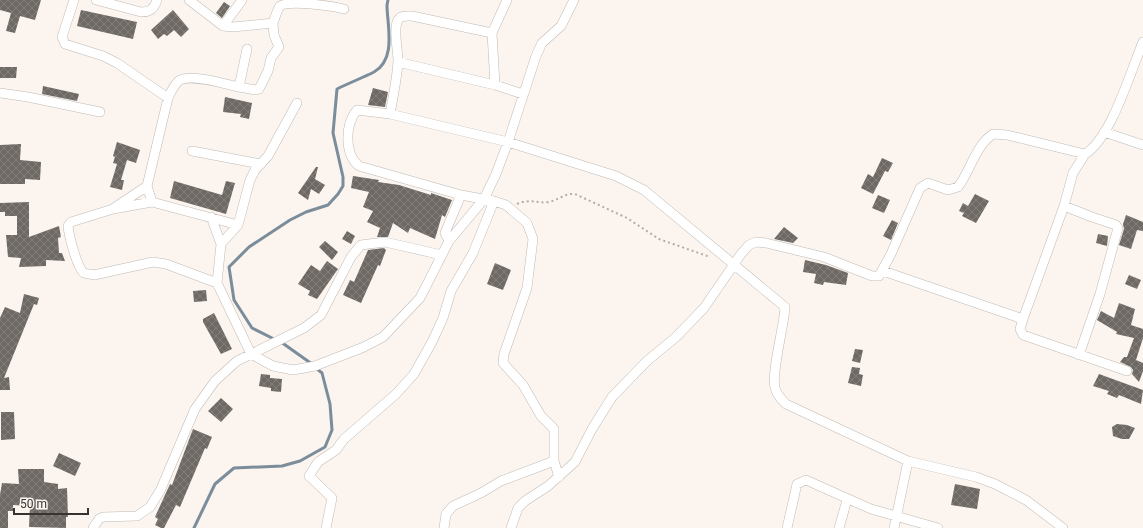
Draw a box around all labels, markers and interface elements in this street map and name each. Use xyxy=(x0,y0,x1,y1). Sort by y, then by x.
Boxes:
scale bar xyxy=(14,490,88,516)
text: 50 m xyxy=(20,497,47,511)

